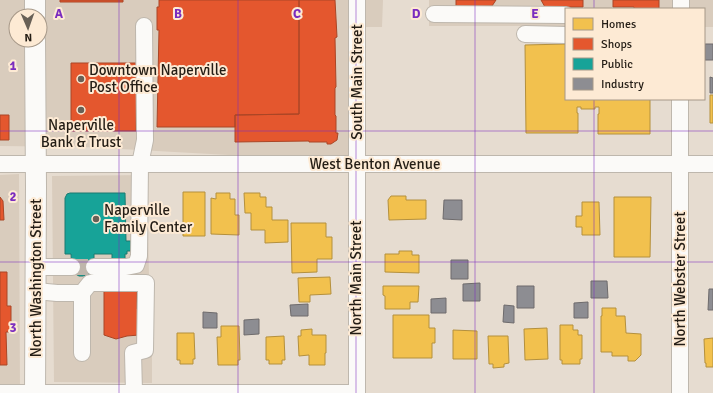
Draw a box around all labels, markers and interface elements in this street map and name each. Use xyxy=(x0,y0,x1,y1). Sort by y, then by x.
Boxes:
text: A xyxy=(55,6,64,22)
text: B xyxy=(174,6,182,22)
text: C xyxy=(293,6,301,22)
text: D xyxy=(412,6,421,22)
text: E xyxy=(531,6,539,22)
north arrow xyxy=(8,8,48,48)
legend xyxy=(565,8,705,100)
text: Homes xyxy=(601,17,636,32)
street label: South Main Street xyxy=(348,24,366,140)
text: N xyxy=(24,31,32,44)
text: Shops xyxy=(601,37,632,52)
text: Public xyxy=(601,57,633,72)
text: 1 xyxy=(9,58,17,74)
place label: Downtown Naperville Post Office xyxy=(89,61,226,96)
marker: Downtown Naperville Post Office xyxy=(76,74,86,84)
text: Industry xyxy=(601,77,644,92)
marker: Naperville Bank & Trust xyxy=(76,105,86,115)
place label: Naperville Bank & Trust xyxy=(41,116,121,151)
street label: West Benton Avenue xyxy=(310,155,440,173)
text: 2 xyxy=(9,189,17,205)
street label: North Washington Street xyxy=(27,199,45,357)
place label: Naperville Family Center xyxy=(104,201,193,236)
street label: North Webster Street xyxy=(671,211,689,347)
marker: Naperville Family Center xyxy=(91,214,101,224)
street label: North Main Street xyxy=(347,221,365,335)
text: 3 xyxy=(9,320,17,336)

